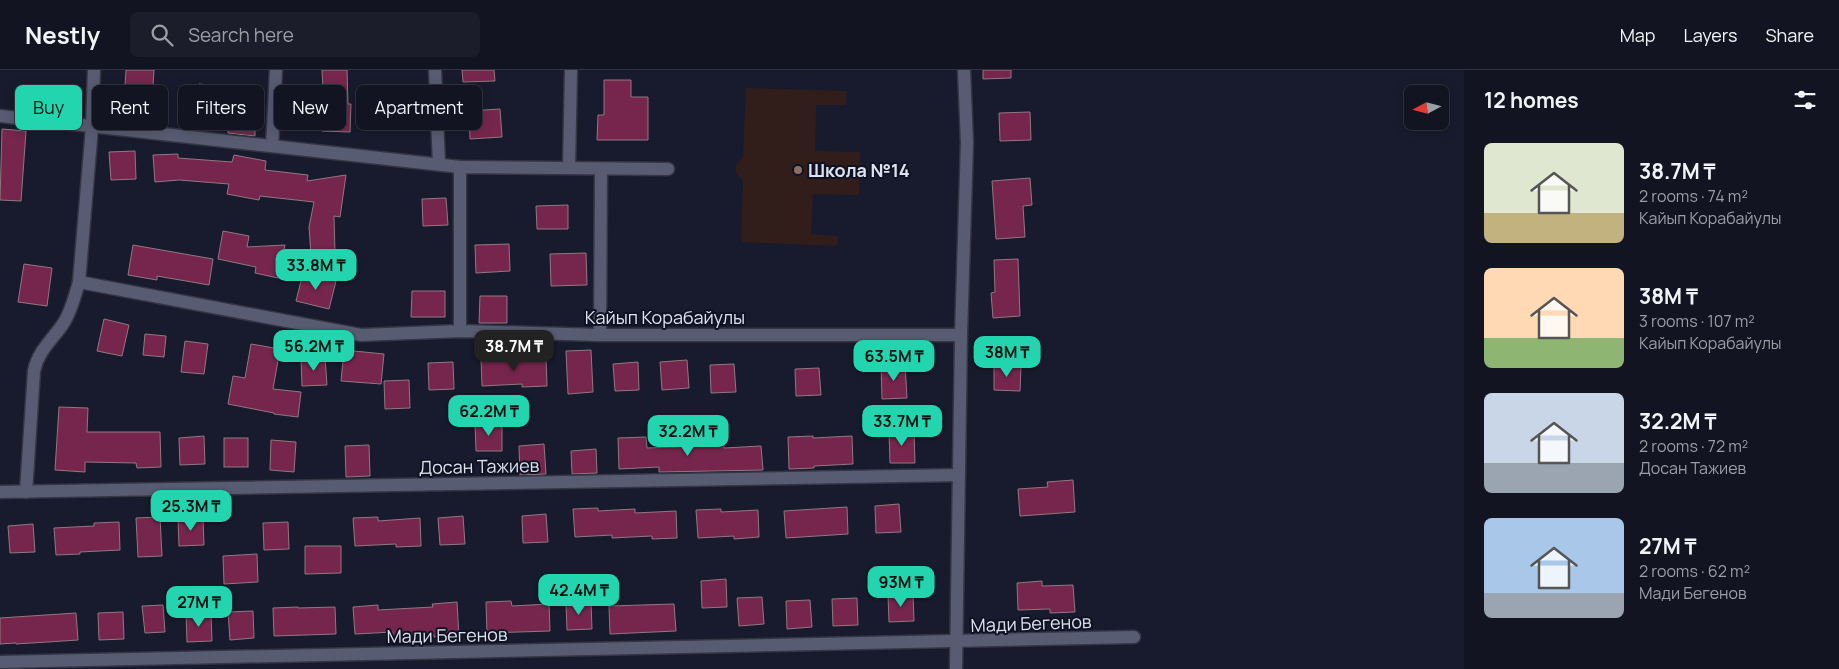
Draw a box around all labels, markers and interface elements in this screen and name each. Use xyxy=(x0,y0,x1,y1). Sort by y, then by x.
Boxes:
search box xyxy=(130,12,480,57)
text: Nestly xyxy=(25,18,100,51)
icon: search xyxy=(148,21,176,49)
text: Search here xyxy=(188,22,294,48)
text: Map xyxy=(1620,23,1655,47)
text: Layers xyxy=(1683,23,1737,47)
text: Share xyxy=(1765,23,1814,47)
chip: Buy xyxy=(15,85,82,130)
chip: Rent xyxy=(92,85,168,130)
chip: Filters xyxy=(178,85,264,130)
chip: New xyxy=(274,85,346,130)
chip: Apartment xyxy=(356,85,482,130)
north arrow xyxy=(1404,85,1449,130)
map controls xyxy=(1404,85,1449,130)
text: 12 homes xyxy=(1484,86,1579,114)
icon: filters xyxy=(1791,86,1819,114)
text: 38.7M ₸ xyxy=(1639,157,1715,185)
place label: Школа №14 xyxy=(808,158,910,182)
icon: home xyxy=(1524,163,1584,223)
marker: Школа №14 xyxy=(792,164,804,176)
text: 2 rooms · 74 m² xyxy=(1639,185,1748,207)
text: Кайып Корабайулы xyxy=(1639,207,1782,229)
pin: 33.8M ₸ xyxy=(270,248,362,291)
text: 33.8M ₸ xyxy=(287,254,345,276)
text: 38M ₸ xyxy=(1639,282,1698,310)
icon: home xyxy=(1524,288,1584,348)
street label: Кайып Корабайулы xyxy=(585,305,745,329)
text: 3 rooms · 107 m² xyxy=(1639,310,1755,332)
pin: 56.2M ₸ xyxy=(268,330,360,372)
pin: 38.7M ₸ xyxy=(468,330,560,372)
text: Кайып Корабайулы xyxy=(1639,332,1782,354)
text: 56.2M ₸ xyxy=(284,335,344,357)
text: 38.7M ₸ xyxy=(485,335,543,357)
pin: 38M ₸ xyxy=(972,336,1042,378)
pin: 63.5M ₸ xyxy=(848,340,940,382)
text: 38M ₸ xyxy=(985,341,1029,363)
text: 63.5M ₸ xyxy=(864,345,924,367)
pin: 62.2M ₸ xyxy=(443,394,535,437)
text: 62.2M ₸ xyxy=(459,400,519,422)
pin: 33.7M ₸ xyxy=(856,404,948,447)
text: 32.2M ₸ xyxy=(1639,407,1716,435)
text: 33.7M ₸ xyxy=(873,410,931,432)
icon: home xyxy=(1524,413,1584,473)
pin: 32.2M ₸ xyxy=(642,414,734,457)
text: 32.2M ₸ xyxy=(659,420,717,442)
text: 2 rooms · 72 m² xyxy=(1639,435,1748,457)
street label: Досан Тажиев xyxy=(419,453,540,479)
text: Досан Тажиев xyxy=(1639,457,1746,479)
pin: 25.3M ₸ xyxy=(145,490,237,532)
text: 25.3M ₸ xyxy=(162,495,220,517)
text: 27M ₸ xyxy=(1639,532,1696,560)
icon: home xyxy=(1524,538,1584,598)
text: 2 rooms · 62 m² xyxy=(1639,560,1750,582)
pin: 93M ₸ xyxy=(866,566,936,608)
text: 93M ₸ xyxy=(879,571,923,593)
pin: 42.4M ₸ xyxy=(533,574,625,616)
text: 42.4M ₸ xyxy=(549,579,609,601)
text: Мади Бегенов xyxy=(1639,582,1747,604)
pin: 27M ₸ xyxy=(164,586,234,628)
text: 27M ₸ xyxy=(177,591,221,613)
street label: Мади Бегенов xyxy=(970,609,1092,637)
street label: Мади Бегенов xyxy=(386,622,508,648)

